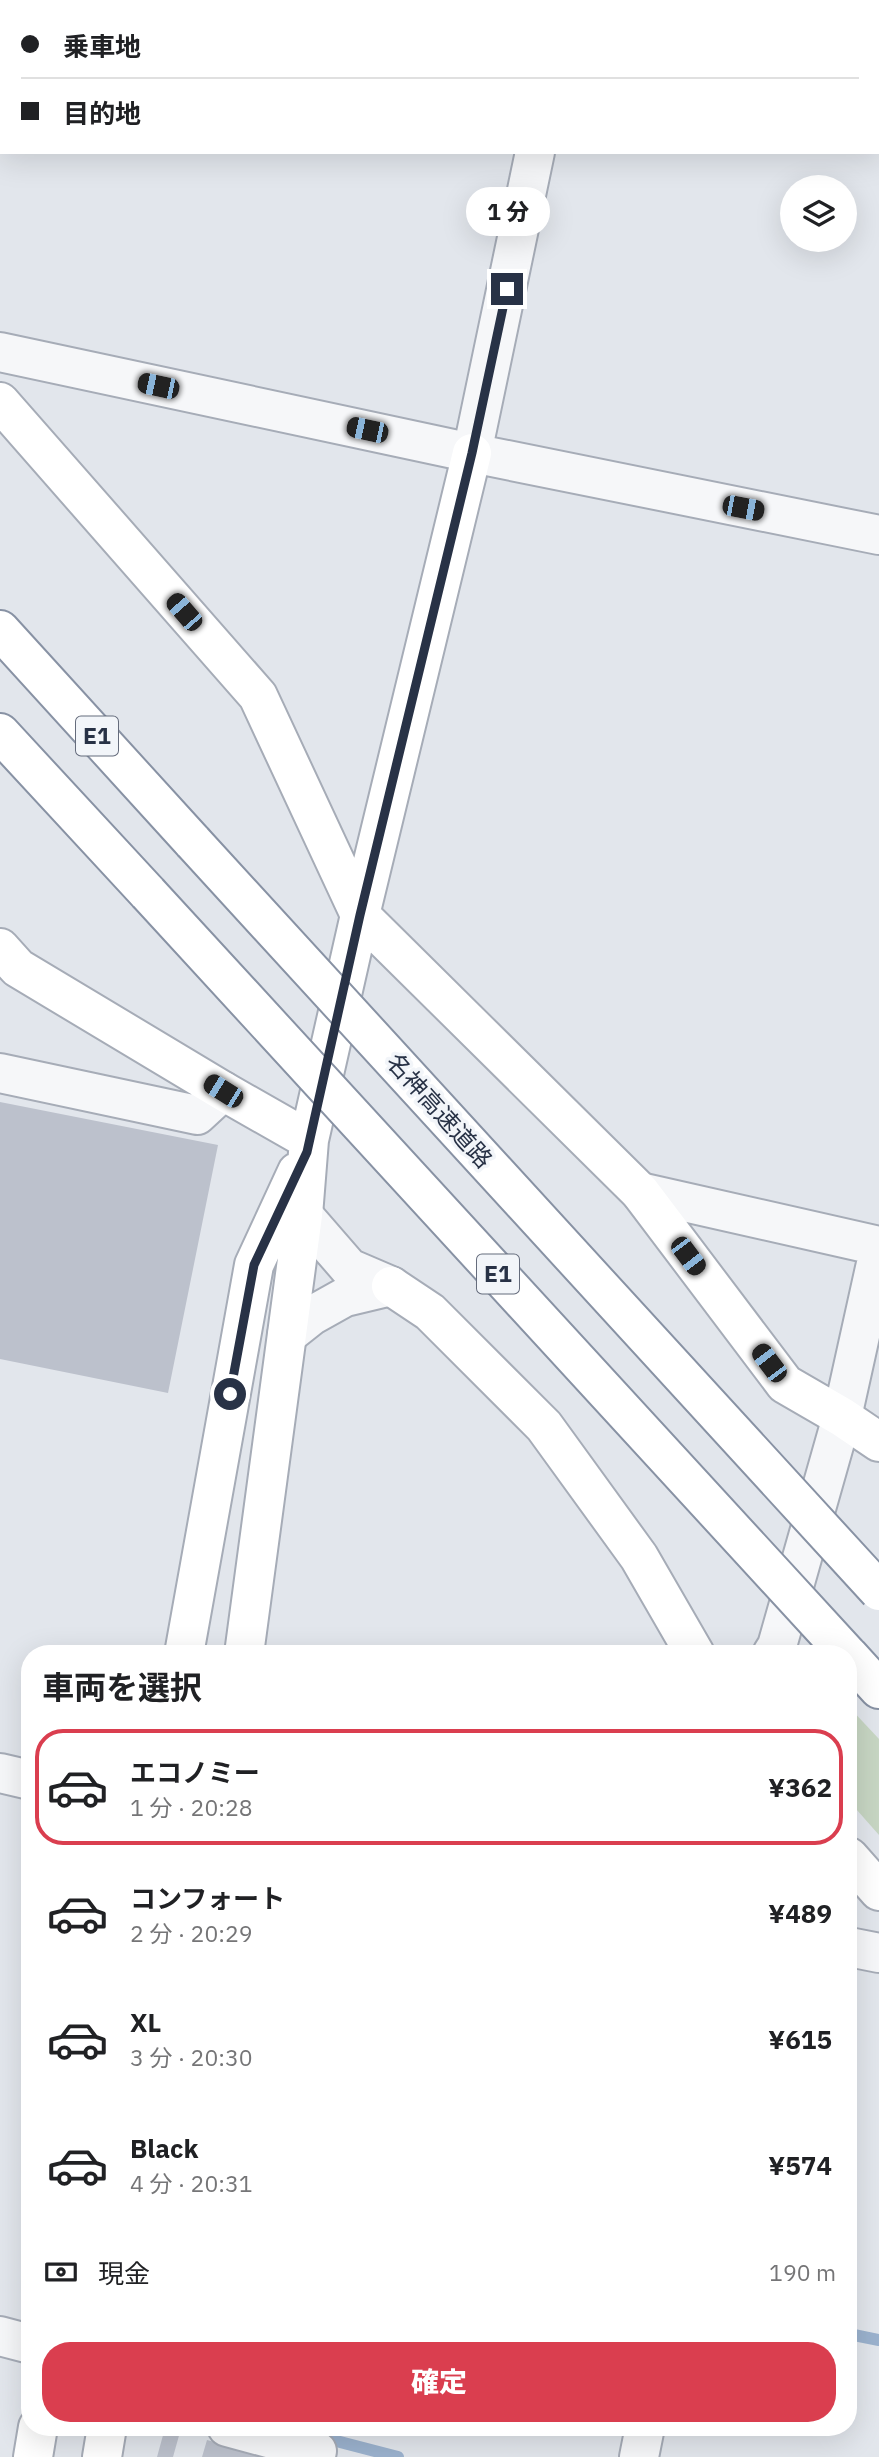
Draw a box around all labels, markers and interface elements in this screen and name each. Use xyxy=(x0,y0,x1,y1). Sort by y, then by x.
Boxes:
text: 乗車地 xyxy=(63,29,141,63)
text: 目的地 xyxy=(63,96,141,130)
map controls xyxy=(780,175,857,252)
button: layers xyxy=(780,175,857,252)
callout: 1 分 xyxy=(465,188,549,236)
text: 1 分 xyxy=(487,196,529,226)
route end xyxy=(491,273,523,305)
car xyxy=(136,371,181,401)
car xyxy=(345,415,390,445)
car xyxy=(721,494,766,522)
car xyxy=(163,589,206,635)
road number: E1 xyxy=(76,716,118,756)
street label: 名神高速道路 xyxy=(380,1046,500,1175)
car xyxy=(200,1071,247,1111)
car xyxy=(667,1233,710,1279)
road number: E1 xyxy=(477,1254,519,1294)
car xyxy=(748,1340,791,1386)
route start xyxy=(214,1378,246,1410)
text: 車両を選択 xyxy=(42,1666,202,1708)
text: エコノミー xyxy=(130,1755,260,1789)
icon: car xyxy=(46,1756,109,1819)
text: ¥362 xyxy=(768,1770,832,1804)
text: 1 分 · 20:28 xyxy=(130,1792,253,1822)
text: コンフォート xyxy=(130,1881,285,1915)
icon: car xyxy=(46,1882,109,1945)
text: ¥489 xyxy=(768,1896,832,1930)
text: 2 分 · 20:29 xyxy=(130,1918,253,1948)
text: XL xyxy=(130,2005,161,2039)
icon: car xyxy=(46,2008,109,2071)
text: ¥615 xyxy=(768,2022,832,2056)
text: 3 分 · 20:30 xyxy=(130,2042,253,2072)
text: Black xyxy=(130,2131,198,2165)
icon: car xyxy=(46,2134,109,2197)
text: ¥574 xyxy=(768,2148,832,2182)
text: 4 分 · 20:31 xyxy=(130,2168,253,2198)
icon: cash xyxy=(42,2253,80,2291)
text: 現金 xyxy=(98,2256,150,2290)
text: 190 m xyxy=(769,2257,836,2287)
button: 確定 xyxy=(42,2342,836,2422)

